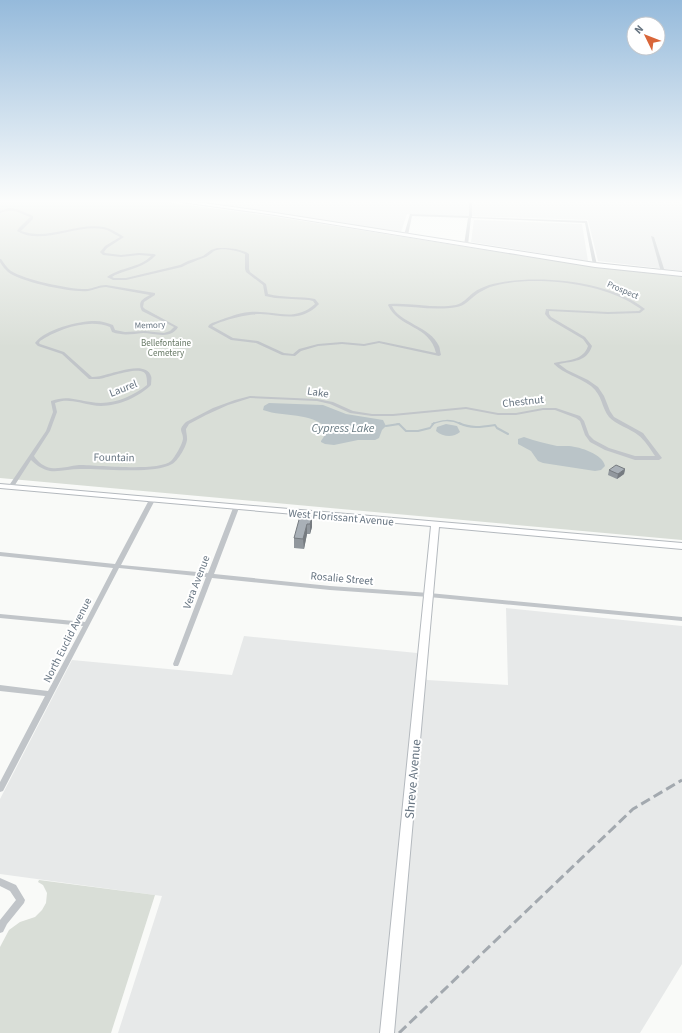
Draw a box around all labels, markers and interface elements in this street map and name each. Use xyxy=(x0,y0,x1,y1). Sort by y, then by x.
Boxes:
north arrow xyxy=(626,16,666,56)
text: N xyxy=(631,22,647,37)
street label: Prospect xyxy=(605,278,641,303)
street label: Memory xyxy=(134,318,166,333)
park label: Bellefontaine Cemetery xyxy=(141,337,192,360)
street label: Laurel xyxy=(107,376,140,401)
street label: Lake xyxy=(306,383,330,402)
street label: Chestnut xyxy=(502,392,545,411)
water label: Cypress Lake xyxy=(311,420,375,437)
street label: Fountain xyxy=(93,450,135,465)
street label: West Florissant Avenue xyxy=(288,505,395,530)
street label: Vera Avenue xyxy=(179,553,214,611)
street label: Rosalie Street xyxy=(310,568,374,589)
street label: North Euclid Avenue xyxy=(40,595,96,685)
street label: Shreve Avenue xyxy=(401,738,425,820)

